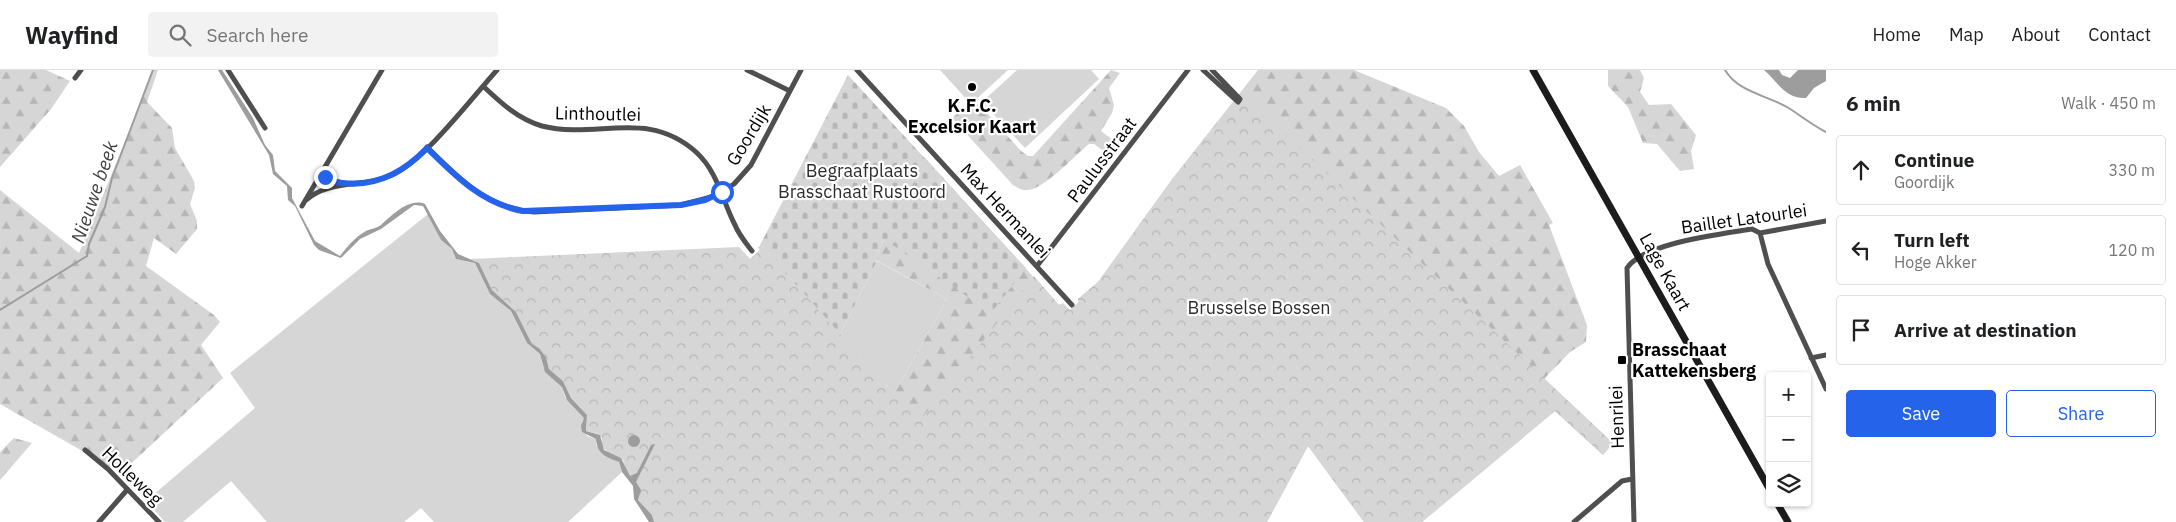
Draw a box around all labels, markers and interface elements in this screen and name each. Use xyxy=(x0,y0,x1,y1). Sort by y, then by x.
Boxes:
search box xyxy=(148,12,498,57)
text: Wayfind xyxy=(25,19,118,51)
icon: search xyxy=(166,21,194,49)
text: Search here xyxy=(206,23,308,47)
text: Home xyxy=(1873,23,1921,46)
text: Map xyxy=(1949,23,1984,46)
text: About xyxy=(2012,23,2060,46)
text: Contact xyxy=(2088,23,2151,46)
marker: K.F.C. Excelsior Kaart xyxy=(966,81,978,93)
text: 6 min xyxy=(1846,89,1901,117)
text: Walk · 450 m xyxy=(2061,93,2156,113)
place label: K.F.C. Excelsior Kaart xyxy=(908,94,1036,138)
street label: Goordijk xyxy=(721,99,776,170)
street label: Linthoutlei xyxy=(555,101,641,126)
street label: Paulusstraat xyxy=(1062,112,1141,207)
water label: Nieuwe beek xyxy=(65,137,123,246)
text: Continue xyxy=(1894,148,1974,172)
icon: ahead xyxy=(1847,156,1875,184)
street label: Max Hermanlei xyxy=(955,158,1055,263)
park label: Begraafplaats Brasschaat Rustoord xyxy=(778,159,946,203)
text: 330 m xyxy=(2108,160,2155,180)
route end xyxy=(314,166,337,189)
text: Goordijk xyxy=(1894,172,1955,192)
route start xyxy=(711,181,734,204)
street label: Baillet Latourlei xyxy=(1679,198,1808,239)
text: Turn left xyxy=(1894,228,1970,252)
street label: Lage Kaart xyxy=(1635,229,1696,315)
icon: left xyxy=(1847,236,1875,264)
text: 120 m xyxy=(2108,240,2155,260)
text: Hoge Akker xyxy=(1894,252,1977,272)
park label: Brusselse Bossen xyxy=(1187,296,1331,319)
icon: arrive xyxy=(1847,316,1875,344)
text: Arrive at destination xyxy=(1894,318,2077,342)
place label: Brasschaat Kattekensberg xyxy=(1632,338,1756,382)
marker: Brasschaat Kattekensberg xyxy=(1616,354,1628,366)
map controls xyxy=(1766,372,1811,507)
button: + xyxy=(1766,372,1811,417)
street label: Henrilei xyxy=(1604,385,1629,449)
button: Save xyxy=(1846,390,1996,437)
button: Share xyxy=(2006,390,2156,437)
button: − xyxy=(1766,417,1811,462)
street label: Holleweg xyxy=(97,441,168,510)
button: layers xyxy=(1766,462,1811,507)

